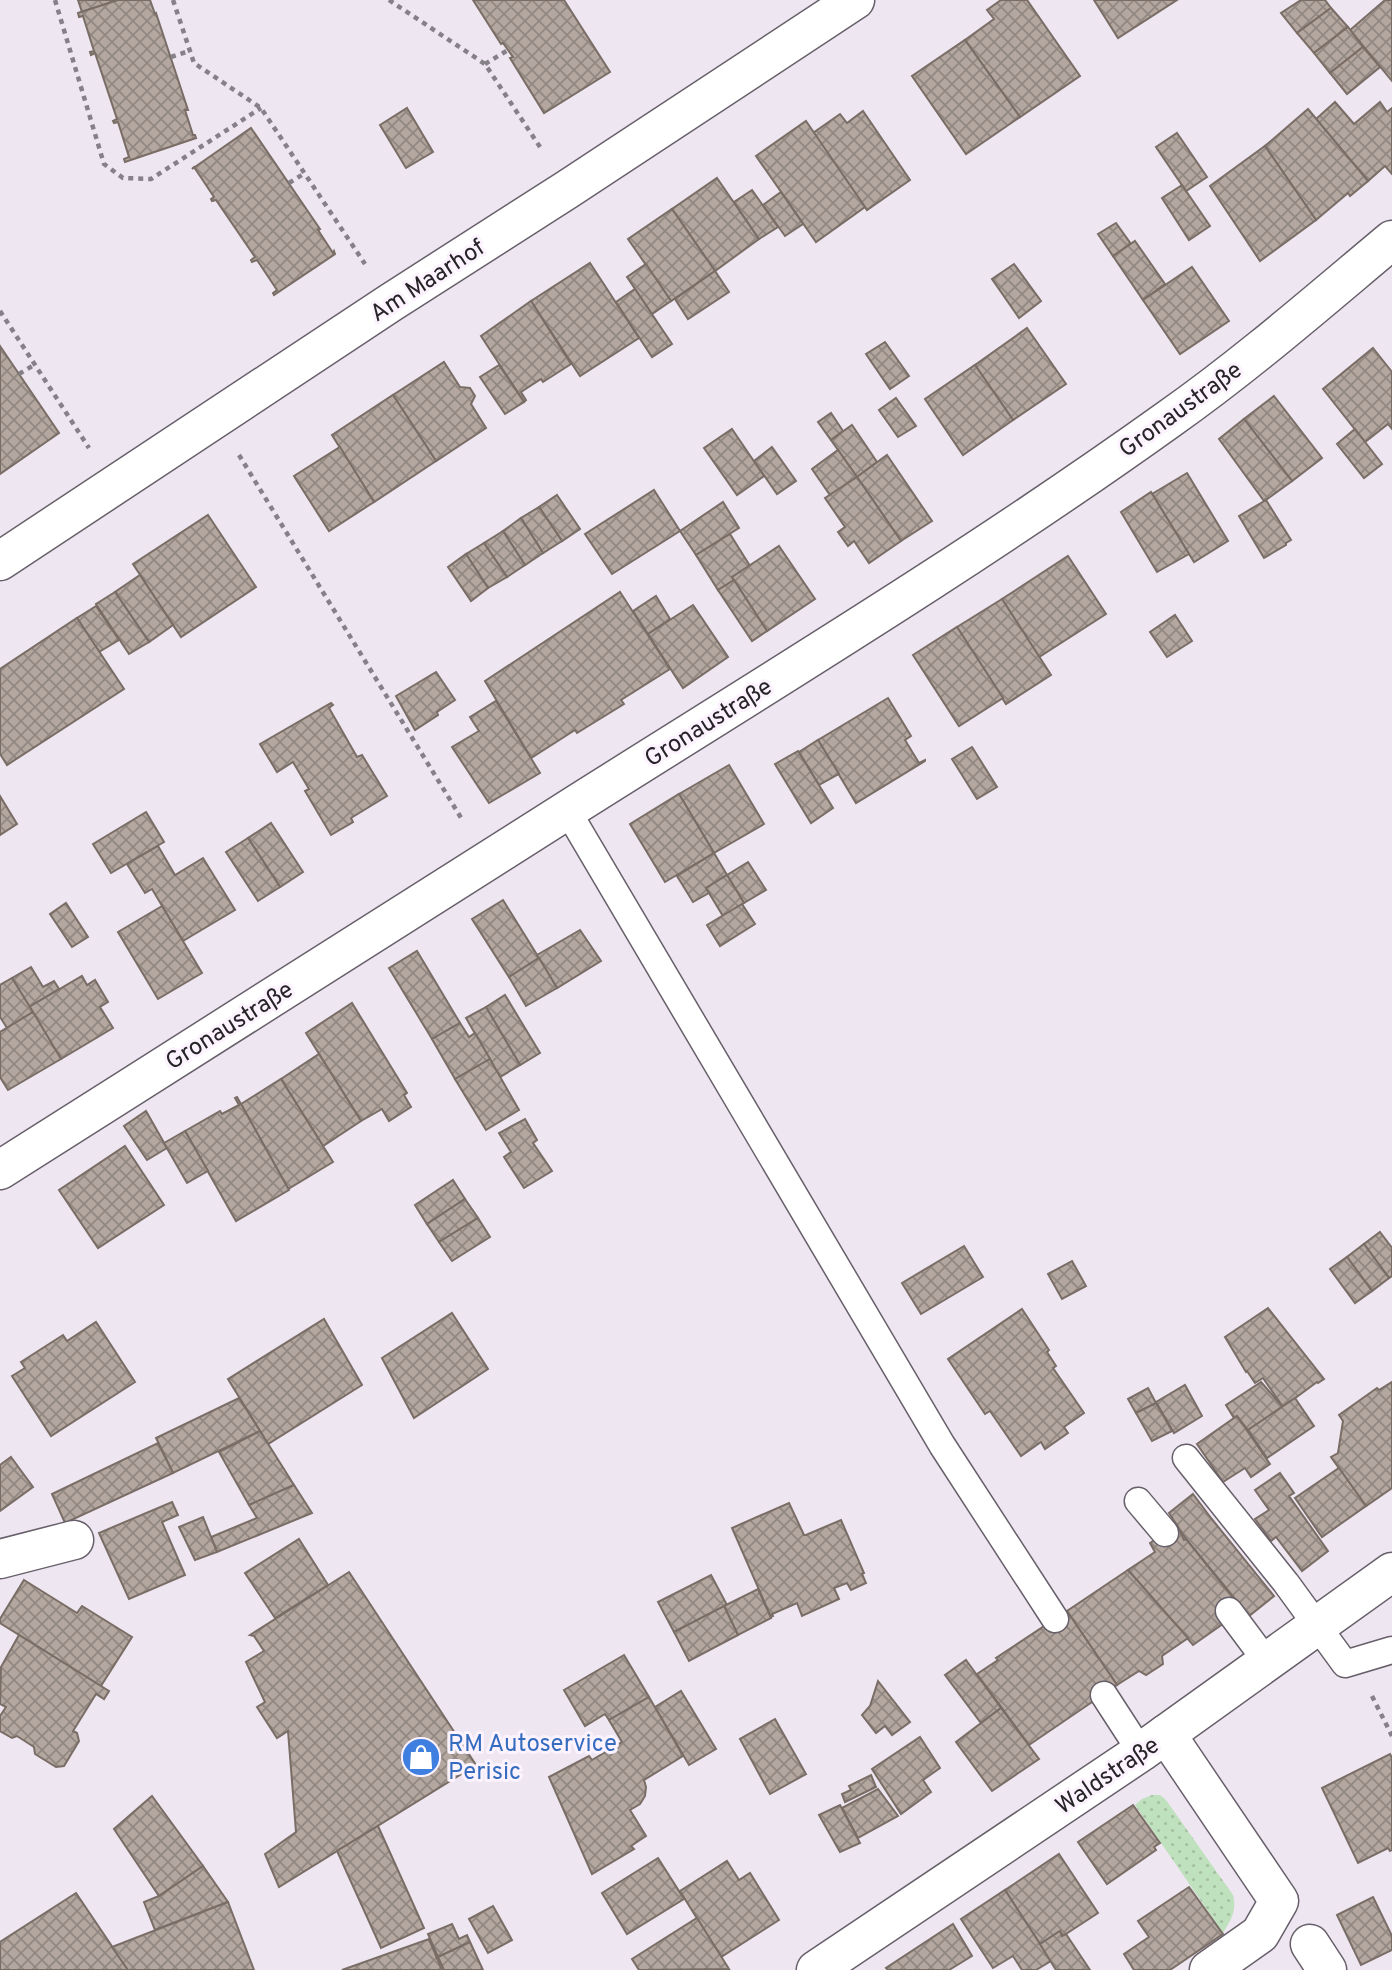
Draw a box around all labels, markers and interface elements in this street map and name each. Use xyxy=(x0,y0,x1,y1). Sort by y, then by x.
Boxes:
street label: Am Maarhof xyxy=(365,233,491,330)
street label: Gronaustraße xyxy=(1114,356,1249,465)
street label: Gronaustraße xyxy=(640,673,779,775)
street label: Gronaustraße xyxy=(161,976,300,1078)
place label: RM Autoservice Perisic xyxy=(448,1730,617,1788)
street label: Waldstraße xyxy=(1051,1731,1166,1822)
shop icon: RM Autoservice Perisic xyxy=(400,1736,442,1778)

